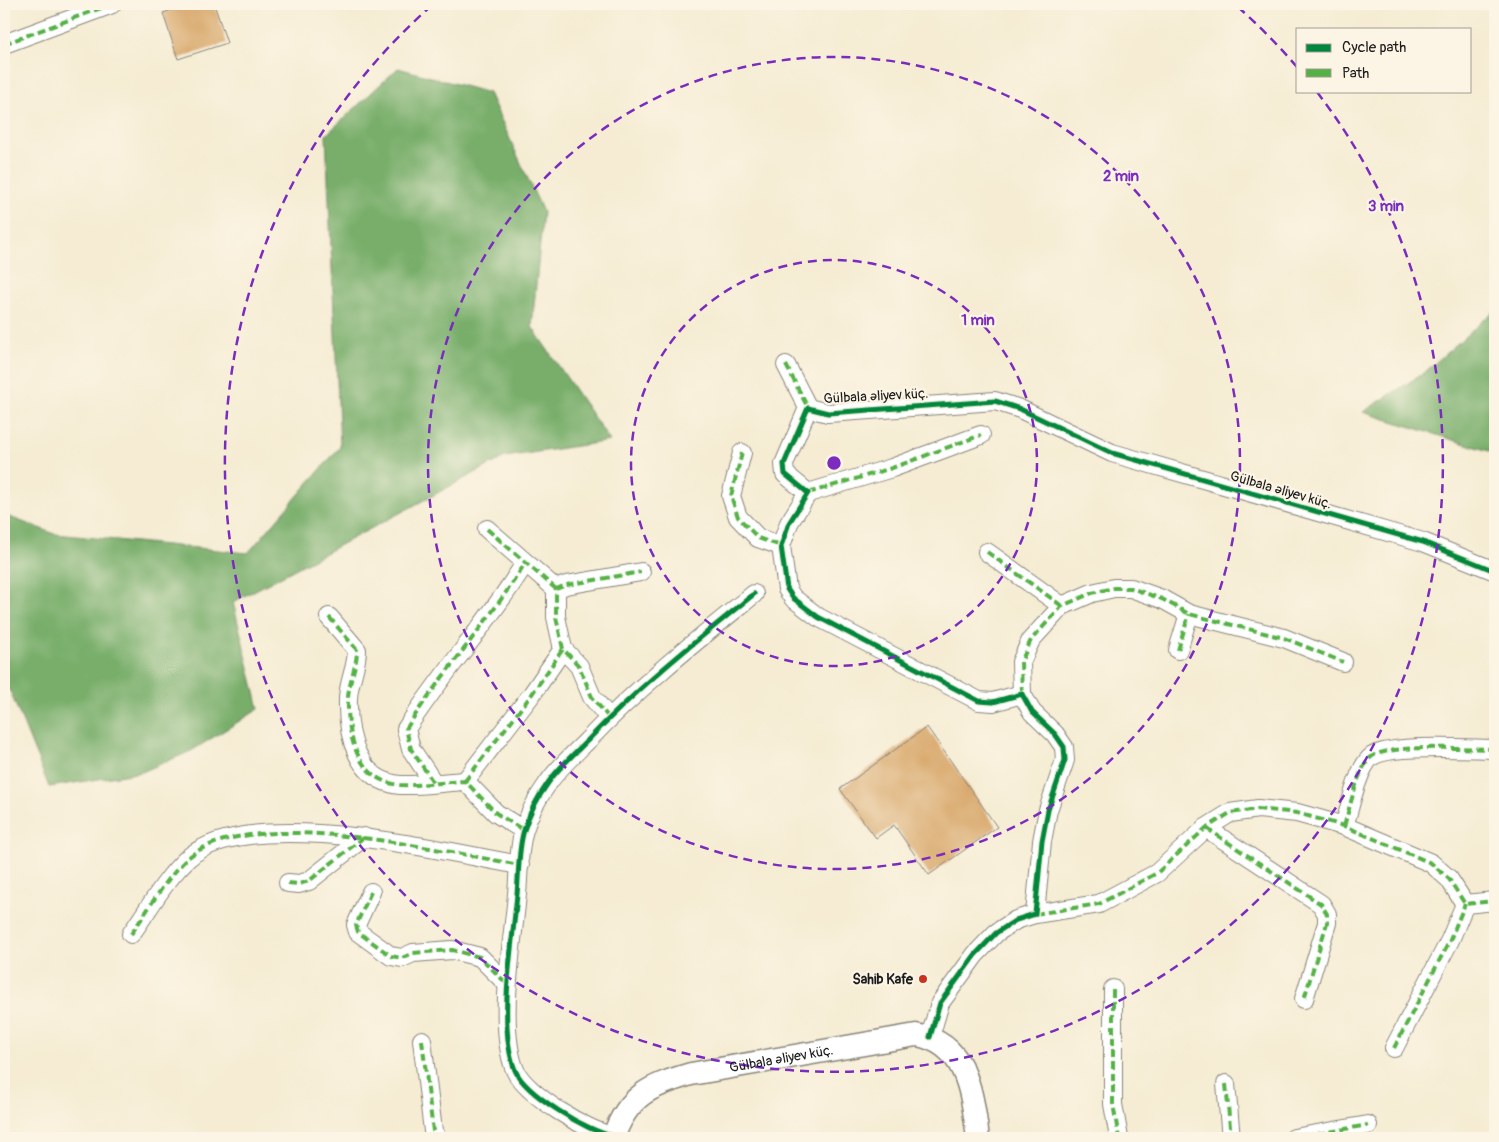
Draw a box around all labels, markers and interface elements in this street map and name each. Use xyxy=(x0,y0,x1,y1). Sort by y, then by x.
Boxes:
legend xyxy=(1296,28,1472,92)
text: Cycle path xyxy=(1342,38,1406,57)
text: Path xyxy=(1342,64,1369,83)
text: 2 min xyxy=(1103,167,1139,186)
text: 3 min xyxy=(1368,197,1404,216)
text: 1 min xyxy=(961,311,995,330)
street label: Gülbala Əliyev küç. xyxy=(823,385,929,407)
centre of rings xyxy=(825,454,843,472)
street label: Gülbala Əliyev küç. xyxy=(1228,467,1334,513)
place label: Sahib Kafe xyxy=(853,971,914,988)
marker: Sahib Kafe xyxy=(917,973,929,985)
street label: Gülbala Əliyev küç. xyxy=(728,1041,834,1076)

